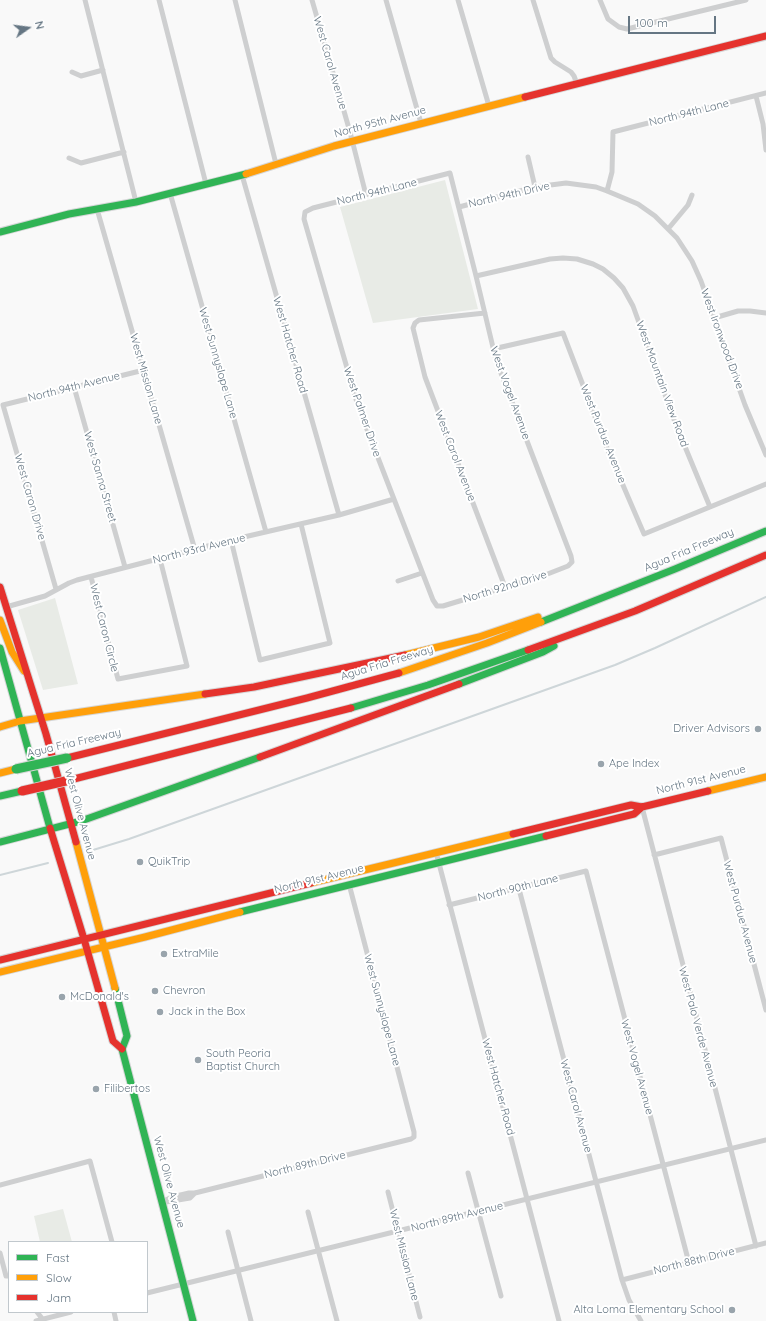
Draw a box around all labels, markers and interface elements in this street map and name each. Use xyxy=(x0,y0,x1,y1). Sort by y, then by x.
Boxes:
north arrow xyxy=(8,8,48,48)
scale bar xyxy=(630,8,718,34)
street label: West Carol Avenue xyxy=(310,15,350,111)
text: 100 m xyxy=(635,15,668,30)
text: N xyxy=(32,19,47,31)
street label: North 94th Lane xyxy=(648,97,730,129)
street label: North 95th Avenue xyxy=(333,103,427,141)
street label: North 94th Lane xyxy=(336,176,418,208)
street label: North 94th Drive xyxy=(467,179,551,211)
street label: West Ironwood Drive xyxy=(698,287,746,391)
street label: West Hatcher Road xyxy=(270,295,310,395)
street label: West Sunnyslope Lane xyxy=(196,306,240,420)
street label: West Mountain View Road xyxy=(633,319,691,449)
street label: West Mission Lane xyxy=(127,332,165,426)
street label: West Vogel Avenue xyxy=(487,345,533,441)
street label: West Palmer Drive xyxy=(340,365,384,459)
street label: North 94th Avenue xyxy=(27,369,121,405)
street label: West Purdue Avenue xyxy=(577,383,629,485)
street label: West Carol Avenue xyxy=(432,409,478,503)
street label: West Sanna Street xyxy=(81,430,119,524)
street label: West Caron Drive xyxy=(11,452,49,542)
street label: Agua Fria Freeway xyxy=(642,525,736,575)
street label: North 93rd Avenue xyxy=(151,531,247,567)
street label: North 92nd Drive xyxy=(462,568,548,606)
street label: West Caron Circle xyxy=(87,583,121,673)
street label: Agua Fria Freeway xyxy=(339,643,435,683)
place label: Driver Advisors xyxy=(673,722,750,736)
marker: Driver Advisors xyxy=(753,724,763,734)
street label: Agua Fria Freeway xyxy=(26,726,122,760)
place label: Ape Index xyxy=(609,757,659,771)
marker: Ape Index xyxy=(596,759,606,769)
street label: North 91st Avenue xyxy=(655,763,747,797)
street label: West Olive Avenue xyxy=(61,767,99,861)
place label: QuikTrip xyxy=(148,855,190,869)
marker: QuikTrip xyxy=(135,857,145,867)
street label: West Purdue Avenue xyxy=(720,859,760,965)
street label: North 91st Avenue xyxy=(273,862,365,896)
street label: North 90th Lane xyxy=(476,872,560,904)
place label: ExtraMile xyxy=(172,947,219,961)
marker: ExtraMile xyxy=(159,949,169,959)
street label: West Sunnyslope Lane xyxy=(361,953,403,1067)
street label: West Palo Verde Avenue xyxy=(676,965,720,1089)
place label: Chevron xyxy=(163,984,205,998)
marker: Chevron xyxy=(150,986,160,996)
place label: McDonald's xyxy=(70,990,129,1004)
marker: McDonald's xyxy=(57,992,67,1002)
place label: Jack in the Box xyxy=(168,1005,245,1019)
marker: Jack in the Box xyxy=(155,1007,165,1017)
street label: West Vogel Avenue xyxy=(618,1018,656,1116)
street label: West Hatcher Road xyxy=(479,1037,517,1137)
place label: South Peoria Baptist Church xyxy=(206,1047,280,1073)
marker: South Peoria Baptist Church xyxy=(193,1055,203,1065)
street label: West Carol Avenue xyxy=(557,1058,595,1154)
place label: Filibertos xyxy=(104,1082,150,1096)
marker: Filibertos xyxy=(91,1084,101,1094)
street label: West Olive Avenue xyxy=(150,1135,188,1229)
street label: North 89th Drive xyxy=(263,1149,347,1181)
street label: North 89th Avenue xyxy=(410,1199,504,1235)
street label: West Mission Lane xyxy=(386,1208,422,1302)
legend xyxy=(8,1241,148,1313)
street label: North 88th Drive xyxy=(652,1245,736,1277)
text: Fast xyxy=(46,1250,70,1265)
text: Slow xyxy=(46,1270,72,1285)
text: Jam xyxy=(46,1290,71,1305)
place label: Alta Loma Elementary School xyxy=(573,1303,724,1317)
marker: Alta Loma Elementary School xyxy=(727,1305,737,1315)

